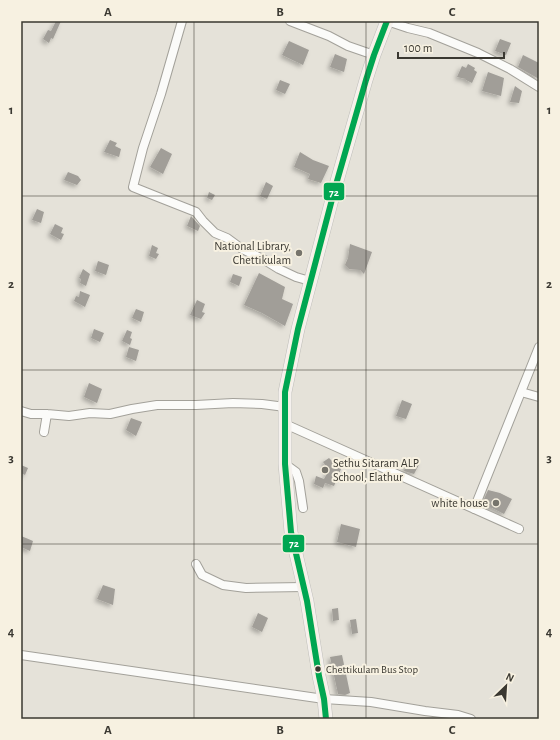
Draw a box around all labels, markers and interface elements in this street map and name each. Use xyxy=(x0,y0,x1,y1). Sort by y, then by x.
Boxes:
text: A xyxy=(104,6,112,19)
text: B xyxy=(276,6,284,19)
text: C xyxy=(449,6,456,19)
scale bar xyxy=(398,34,504,60)
text: 100 m xyxy=(404,42,432,54)
text: 1 xyxy=(9,104,13,117)
text: 1 xyxy=(547,104,551,117)
line badge: 72 xyxy=(323,182,345,201)
text: 72 xyxy=(329,187,339,198)
place label: National Library, Chettikulam xyxy=(214,240,291,266)
marker: National Library, Chettikulam xyxy=(294,248,304,258)
text: 2 xyxy=(8,278,14,291)
text: 2 xyxy=(546,278,552,291)
text: 3 xyxy=(8,452,14,465)
text: 3 xyxy=(546,452,552,465)
place label: Sethu Sitaram ALP School, Elathur xyxy=(333,457,419,483)
marker: Sethu Sitaram ALP School, Elathur xyxy=(320,465,330,475)
place label: white house xyxy=(431,497,488,509)
marker: white house xyxy=(491,498,501,508)
line badge: 72 xyxy=(282,534,305,553)
text: 72 xyxy=(289,538,299,549)
text: 4 xyxy=(8,626,15,639)
text: 4 xyxy=(546,626,553,639)
marker: Chettikulam Bus Stop xyxy=(313,664,323,674)
place label: Chettikulam Bus Stop xyxy=(326,664,418,675)
north arrow xyxy=(486,666,526,706)
text: N xyxy=(504,671,516,684)
text: A xyxy=(104,724,112,737)
text: B xyxy=(276,724,284,737)
text: C xyxy=(449,724,456,737)

